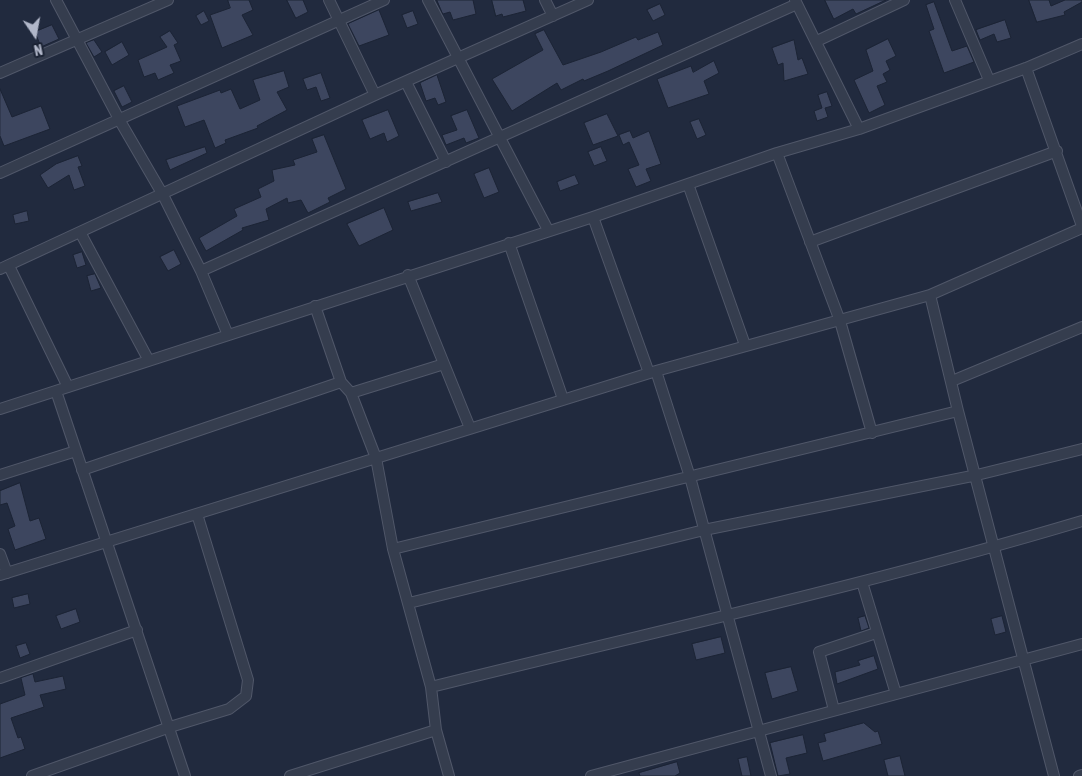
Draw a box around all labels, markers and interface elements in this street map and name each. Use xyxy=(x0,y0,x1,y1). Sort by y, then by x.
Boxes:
north arrow xyxy=(10,10,60,60)
text: N xyxy=(32,41,44,58)

